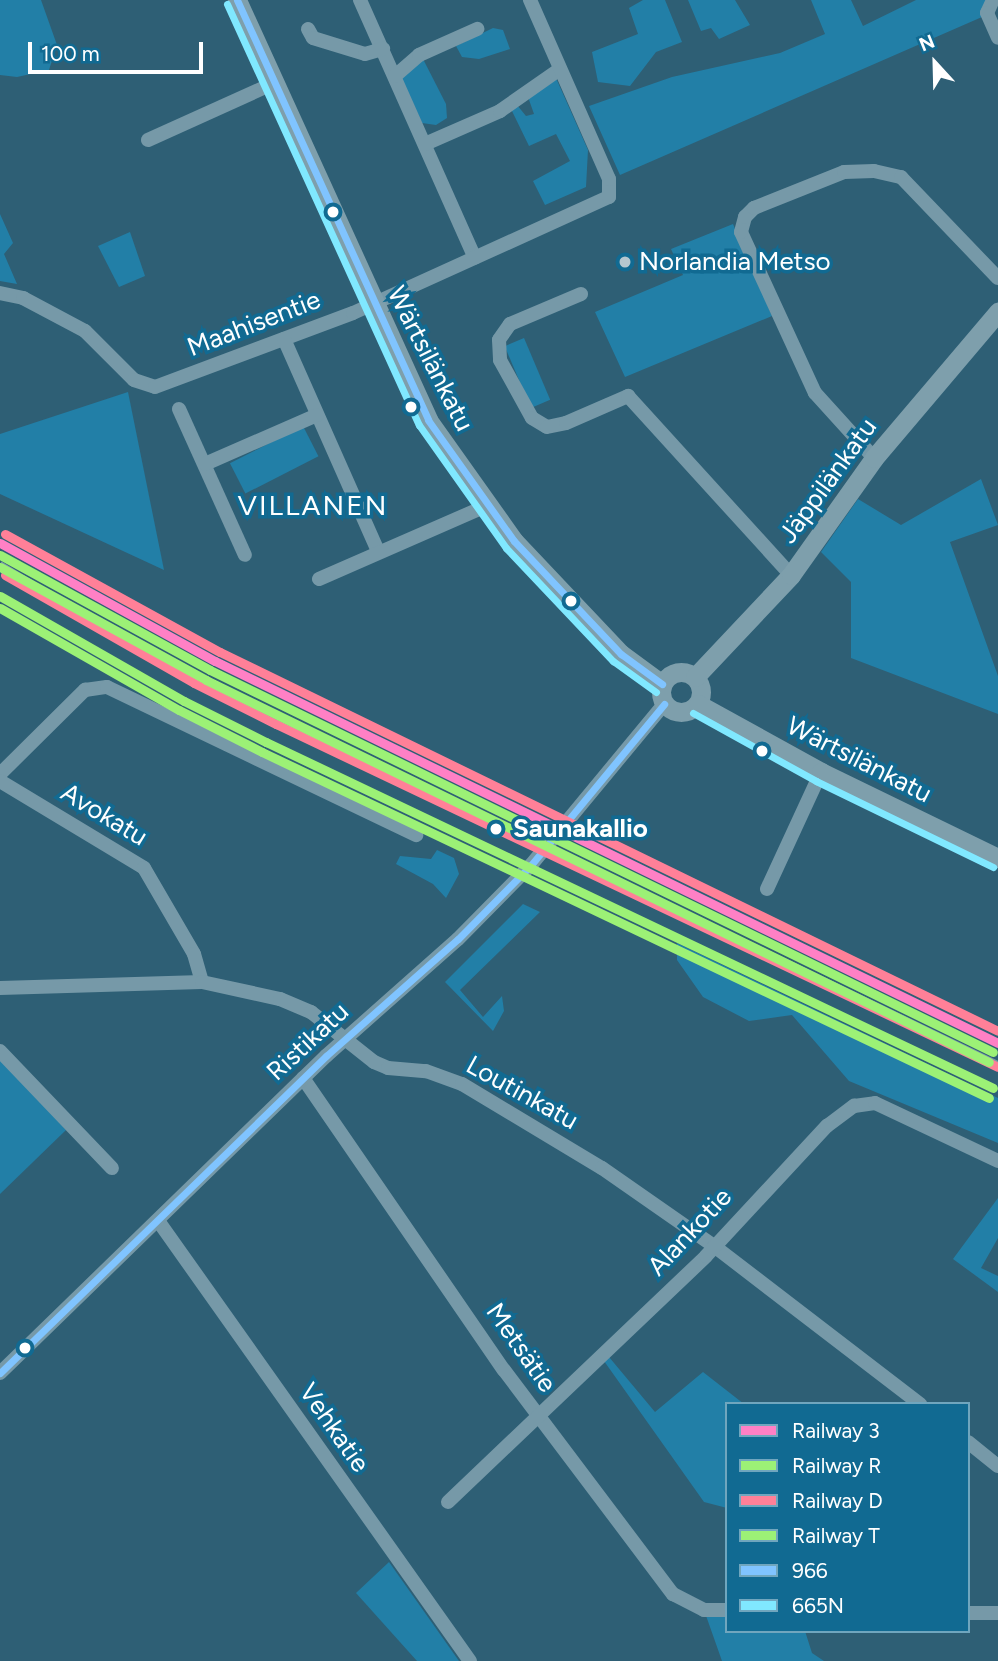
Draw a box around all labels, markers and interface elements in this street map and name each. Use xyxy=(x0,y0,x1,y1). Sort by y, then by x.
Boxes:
scale bar xyxy=(32,28,206,72)
north arrow xyxy=(900,28,970,98)
text: N xyxy=(916,30,938,56)
text: 100 m xyxy=(41,41,100,66)
unlabelled marker xyxy=(326,205,340,219)
place label: Norlandia Metso xyxy=(639,246,831,278)
marker: Norlandia Metso xyxy=(617,254,633,270)
street label: Wärtsilänkatu xyxy=(380,281,480,437)
street label: Maahisentie xyxy=(183,284,325,364)
unlabelled marker xyxy=(404,400,418,414)
street label: Jäppilänkatu xyxy=(772,412,884,550)
district label: VILLANEN xyxy=(239,488,387,522)
unlabelled marker xyxy=(564,594,578,608)
street label: Wärtsilänkatu xyxy=(781,710,937,810)
unlabelled marker xyxy=(755,744,769,758)
street label: Avokatu xyxy=(55,777,153,853)
place label: Saunakallio xyxy=(513,813,648,845)
marker: Saunakallio xyxy=(485,818,507,840)
street label: Ristikatu xyxy=(261,996,355,1088)
street label: Loutinkatu xyxy=(460,1049,584,1137)
street label: Alankotie xyxy=(642,1182,738,1282)
street label: Metsätie xyxy=(479,1298,563,1398)
unlabelled marker xyxy=(18,1341,32,1355)
street label: Vehkatie xyxy=(292,1378,376,1478)
legend xyxy=(725,1402,970,1633)
text: Railway 3 xyxy=(792,1418,880,1443)
text: Railway R xyxy=(792,1453,882,1478)
text: Railway D xyxy=(792,1488,883,1513)
text: Railway T xyxy=(792,1523,880,1548)
text: 966 xyxy=(792,1558,828,1583)
text: 665N xyxy=(792,1593,844,1618)

